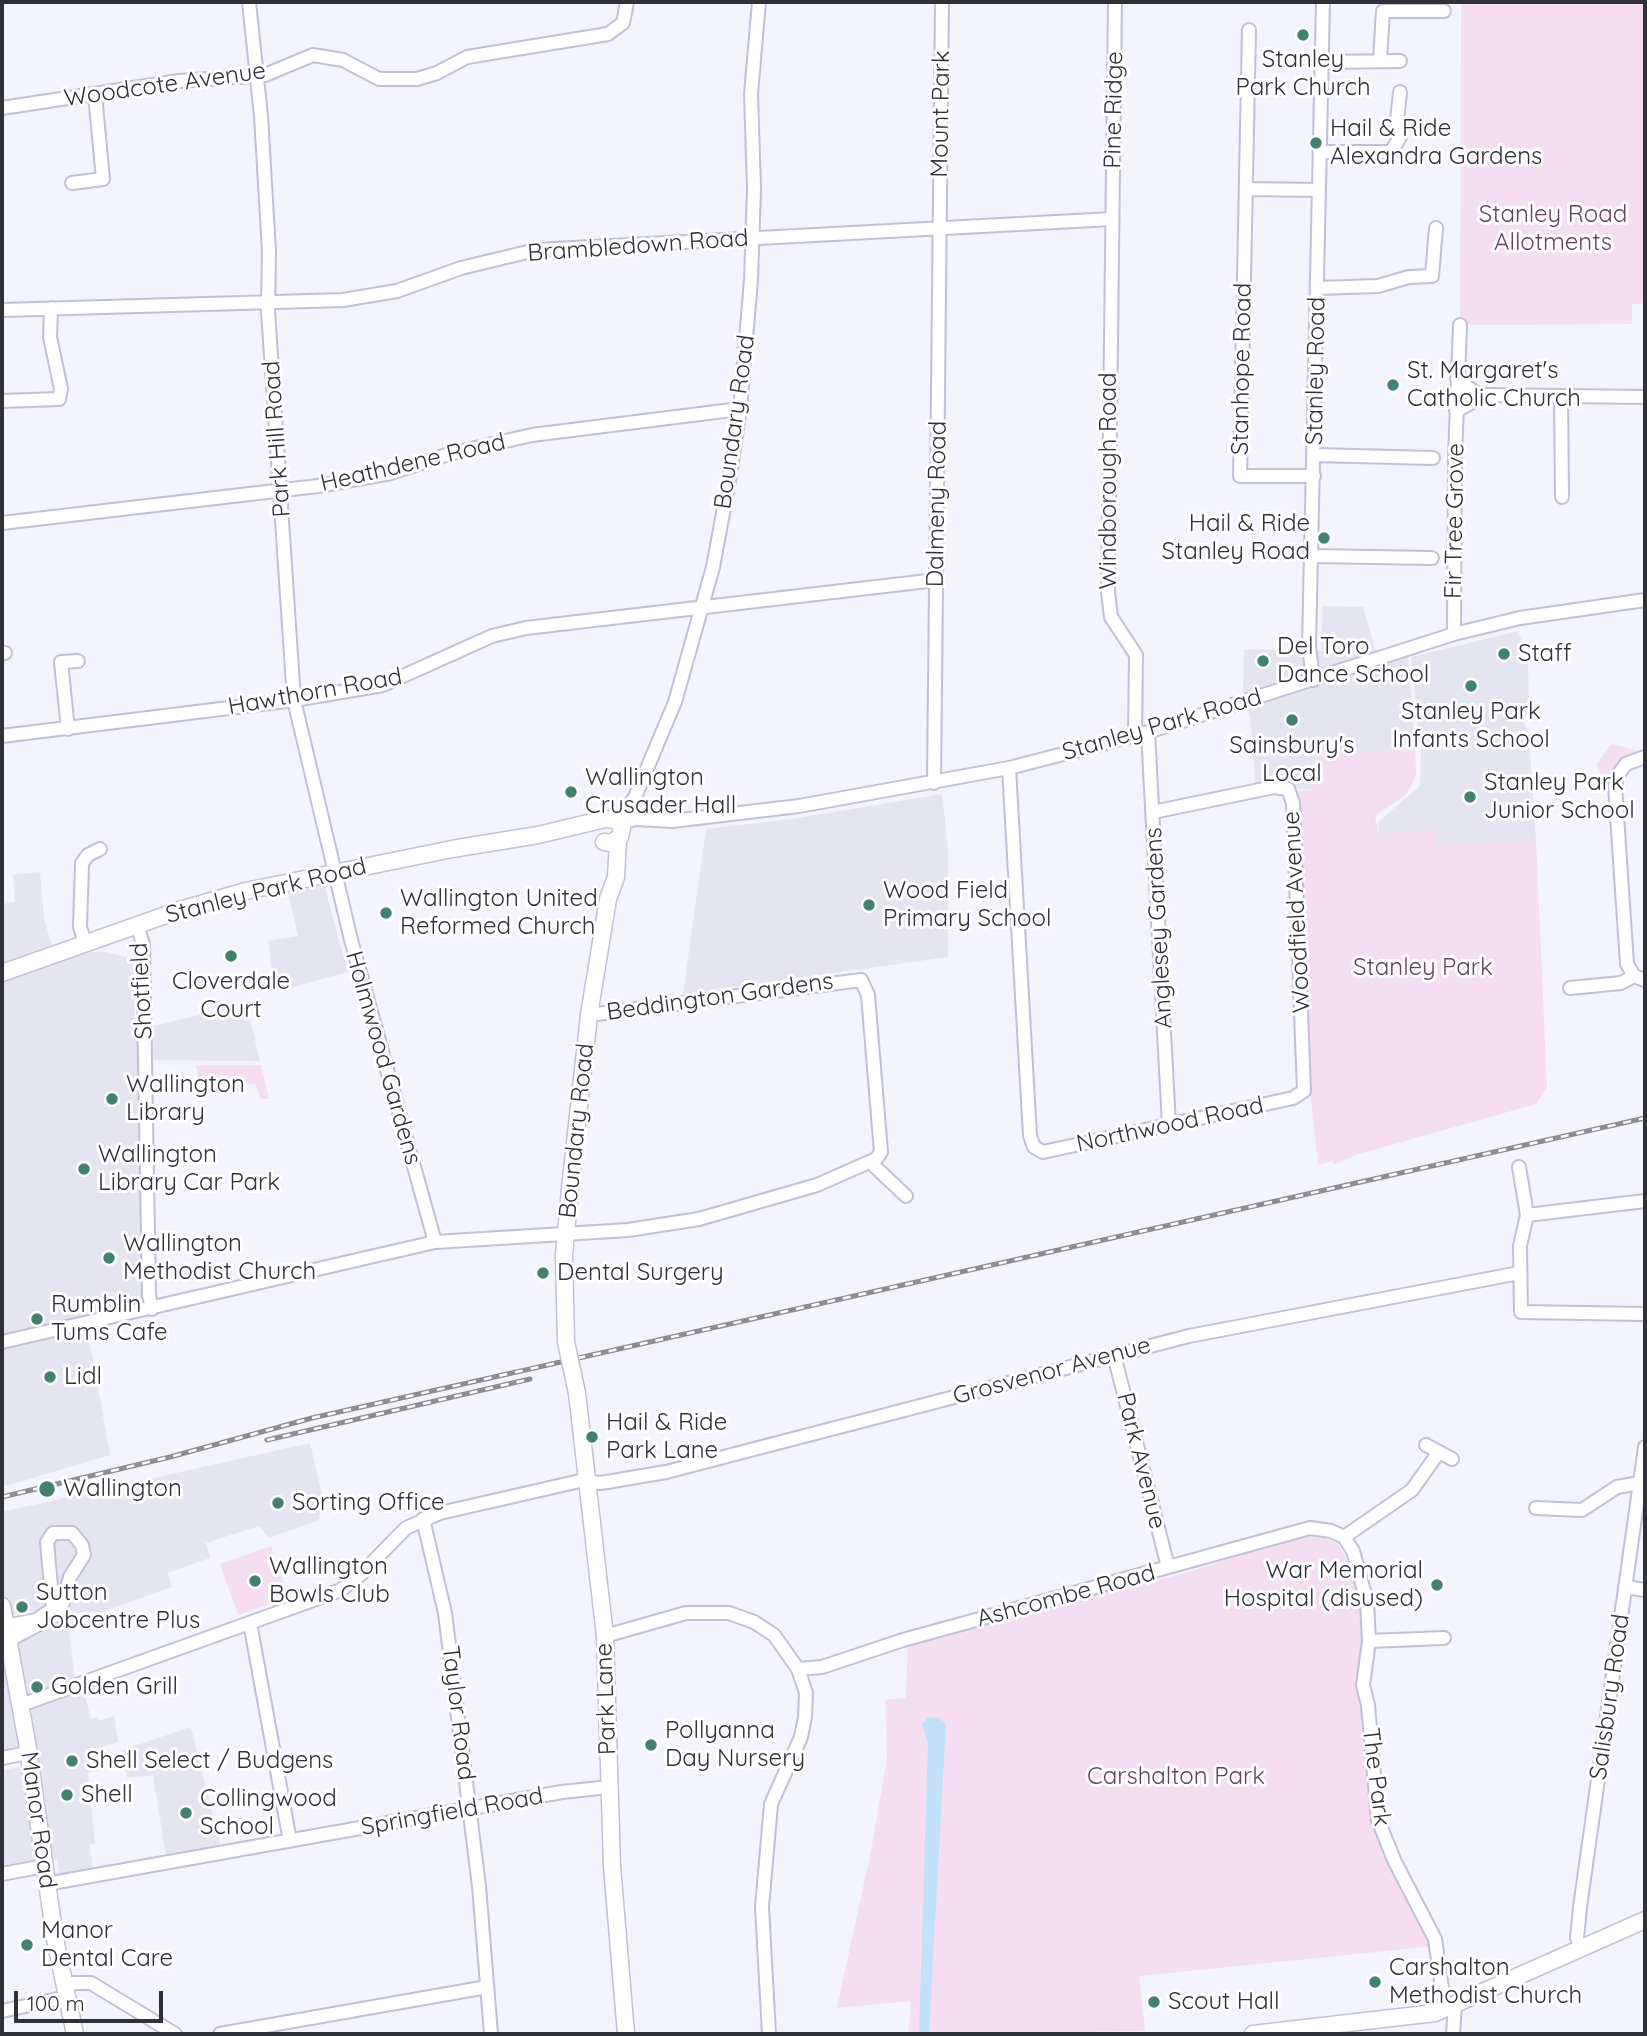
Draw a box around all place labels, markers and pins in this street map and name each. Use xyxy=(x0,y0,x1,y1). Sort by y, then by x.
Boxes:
marker: Stanley Park Church xyxy=(1295,27,1311,43)
place label: Stanley Park Church xyxy=(1235,46,1371,102)
place label: Hail & Ride Alexandra Gardens xyxy=(1330,115,1542,171)
marker: Hail & Ride Alexandra Gardens xyxy=(1308,135,1324,151)
place label: St. Margaret's Catholic Church xyxy=(1407,357,1581,413)
marker: St. Margaret's Catholic Church xyxy=(1385,377,1401,393)
place label: Hail & Ride Stanley Road xyxy=(1162,510,1310,566)
marker: Hail & Ride Stanley Road xyxy=(1316,530,1332,546)
place label: Del Toro Dance School xyxy=(1277,633,1429,689)
place label: Staff xyxy=(1518,640,1571,668)
marker: Staff xyxy=(1496,646,1512,662)
marker: Del Toro Dance School xyxy=(1255,653,1271,669)
marker: Stanley Park Infants School xyxy=(1463,678,1479,694)
place label: Stanley Park Infants School xyxy=(1392,698,1550,754)
marker: Sainsbury's Local xyxy=(1284,712,1300,728)
place label: Sainsbury's Local xyxy=(1229,732,1355,788)
place label: Wallington Crusader Hall xyxy=(585,764,736,820)
place label: Stanley Park Junior School xyxy=(1484,769,1635,825)
marker: Wallington Crusader Hall xyxy=(563,784,579,800)
marker: Stanley Park Junior School xyxy=(1462,789,1478,805)
place label: Wood Field Primary School xyxy=(883,877,1052,933)
place label: Wallington United Reformed Church xyxy=(400,885,598,941)
marker: Wood Field Primary School xyxy=(861,897,877,913)
marker: Wallington United Reformed Church xyxy=(378,905,394,921)
marker: Cloverdale Court xyxy=(223,948,239,964)
place label: Cloverdale Court xyxy=(172,968,290,1024)
place label: Wallington Library xyxy=(126,1071,245,1127)
marker: Wallington Library xyxy=(104,1091,120,1107)
place label: Wallington Library Car Park xyxy=(98,1141,280,1197)
marker: Wallington Library Car Park xyxy=(76,1161,92,1177)
place label: Wallington Methodist Church xyxy=(123,1230,316,1286)
marker: Wallington Methodist Church xyxy=(101,1250,117,1266)
place label: Dental Surgery xyxy=(557,1259,724,1287)
marker: Dental Surgery xyxy=(535,1265,551,1281)
place label: Rumblin Tums Cafe xyxy=(51,1291,167,1347)
marker: Rumblin Tums Cafe xyxy=(29,1311,45,1327)
place label: Lidl xyxy=(64,1363,102,1391)
marker: Lidl xyxy=(42,1369,58,1385)
place label: Hail & Ride Park Lane xyxy=(606,1409,727,1465)
marker: Hail & Ride Park Lane xyxy=(584,1429,600,1445)
place label: Wallington xyxy=(63,1475,182,1503)
marker: Wallington xyxy=(37,1479,57,1499)
place label: Sorting Office xyxy=(292,1489,445,1517)
marker: Sorting Office xyxy=(270,1495,286,1511)
place label: Wallington Bowls Club xyxy=(269,1553,390,1609)
place label: War Memorial Hospital (disused) xyxy=(1224,1557,1423,1613)
marker: Wallington Bowls Club xyxy=(247,1573,263,1589)
marker: War Memorial Hospital (disused) xyxy=(1429,1577,1445,1593)
place label: Sutton Jobcentre Plus xyxy=(36,1579,200,1635)
marker: Sutton Jobcentre Plus xyxy=(14,1599,30,1615)
place label: Golden Grill xyxy=(51,1673,178,1701)
marker: Golden Grill xyxy=(29,1679,45,1695)
place label: Pollyanna Day Nursery xyxy=(665,1717,805,1773)
marker: Pollyanna Day Nursery xyxy=(643,1737,659,1753)
place label: Shell Select / Budgens xyxy=(86,1747,333,1775)
marker: Shell Select / Budgens xyxy=(64,1753,80,1769)
place label: Shell xyxy=(81,1781,133,1809)
place label: Collingwood School xyxy=(200,1785,337,1841)
marker: Shell xyxy=(59,1787,75,1803)
marker: Collingwood School xyxy=(178,1805,194,1821)
place label: Manor Dental Care xyxy=(41,1917,173,1973)
marker: Manor Dental Care xyxy=(19,1937,35,1953)
place label: Carshalton Methodist Church xyxy=(1389,1954,1582,2010)
marker: Carshalton Methodist Church xyxy=(1367,1974,1383,1990)
place label: Scout Hall xyxy=(1168,1988,1280,2016)
marker: Scout Hall xyxy=(1146,1994,1162,2010)

